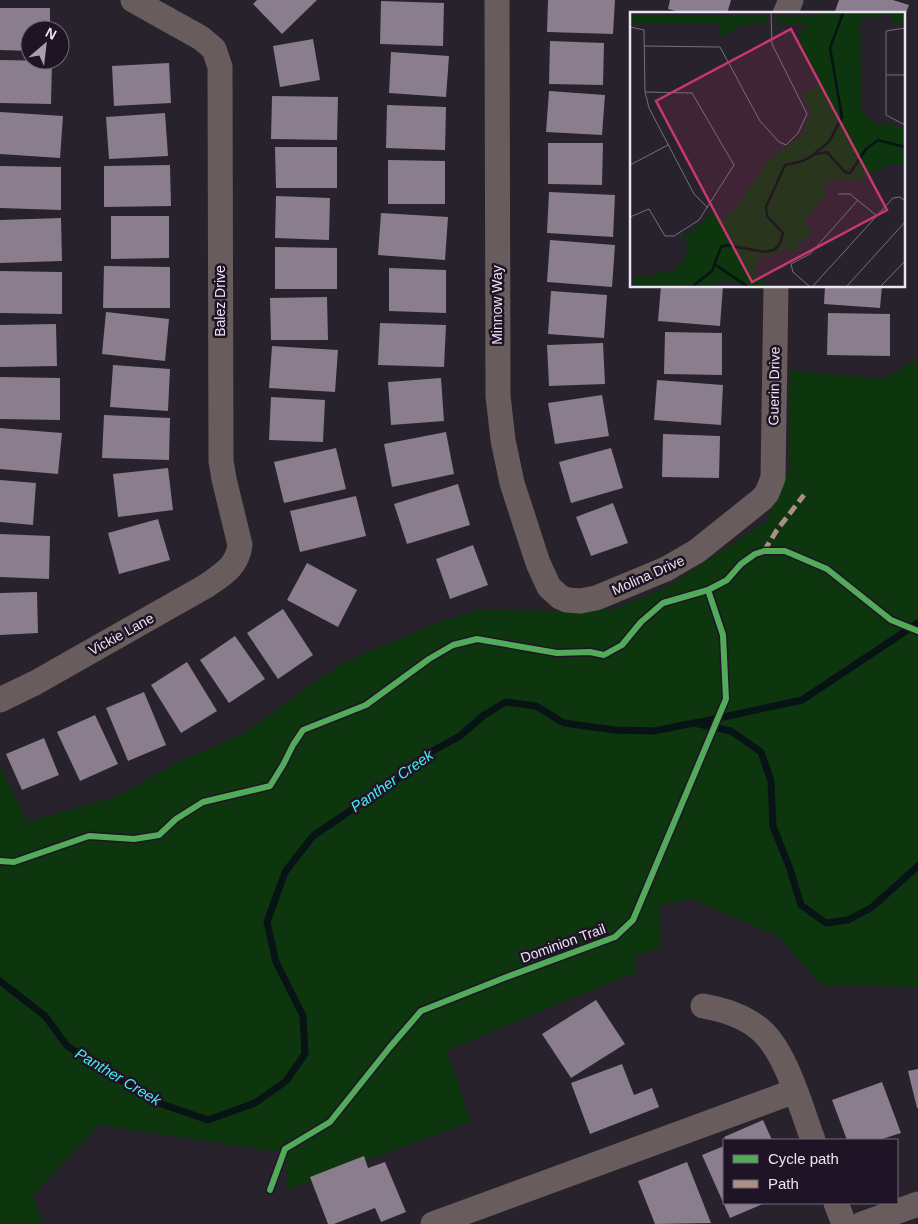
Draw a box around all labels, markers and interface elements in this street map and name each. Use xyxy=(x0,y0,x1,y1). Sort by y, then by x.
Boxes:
inset map xyxy=(630,12,906,288)
north arrow xyxy=(20,20,70,70)
text: N xyxy=(43,24,59,43)
street label: Balez Drive xyxy=(212,265,228,337)
street label: Minnow Way xyxy=(489,265,505,345)
street label: Guerin Drive xyxy=(765,346,783,425)
street label: Molina Drive xyxy=(609,552,687,598)
street label: Vickie Lane xyxy=(86,609,157,658)
water label: Panther Creek xyxy=(347,745,437,815)
street label: Dominion Trail xyxy=(518,920,608,966)
water label: Panther Creek xyxy=(72,1044,165,1110)
legend xyxy=(723,1139,898,1204)
text: Cycle path xyxy=(768,1150,839,1167)
text: Path xyxy=(768,1175,799,1192)

